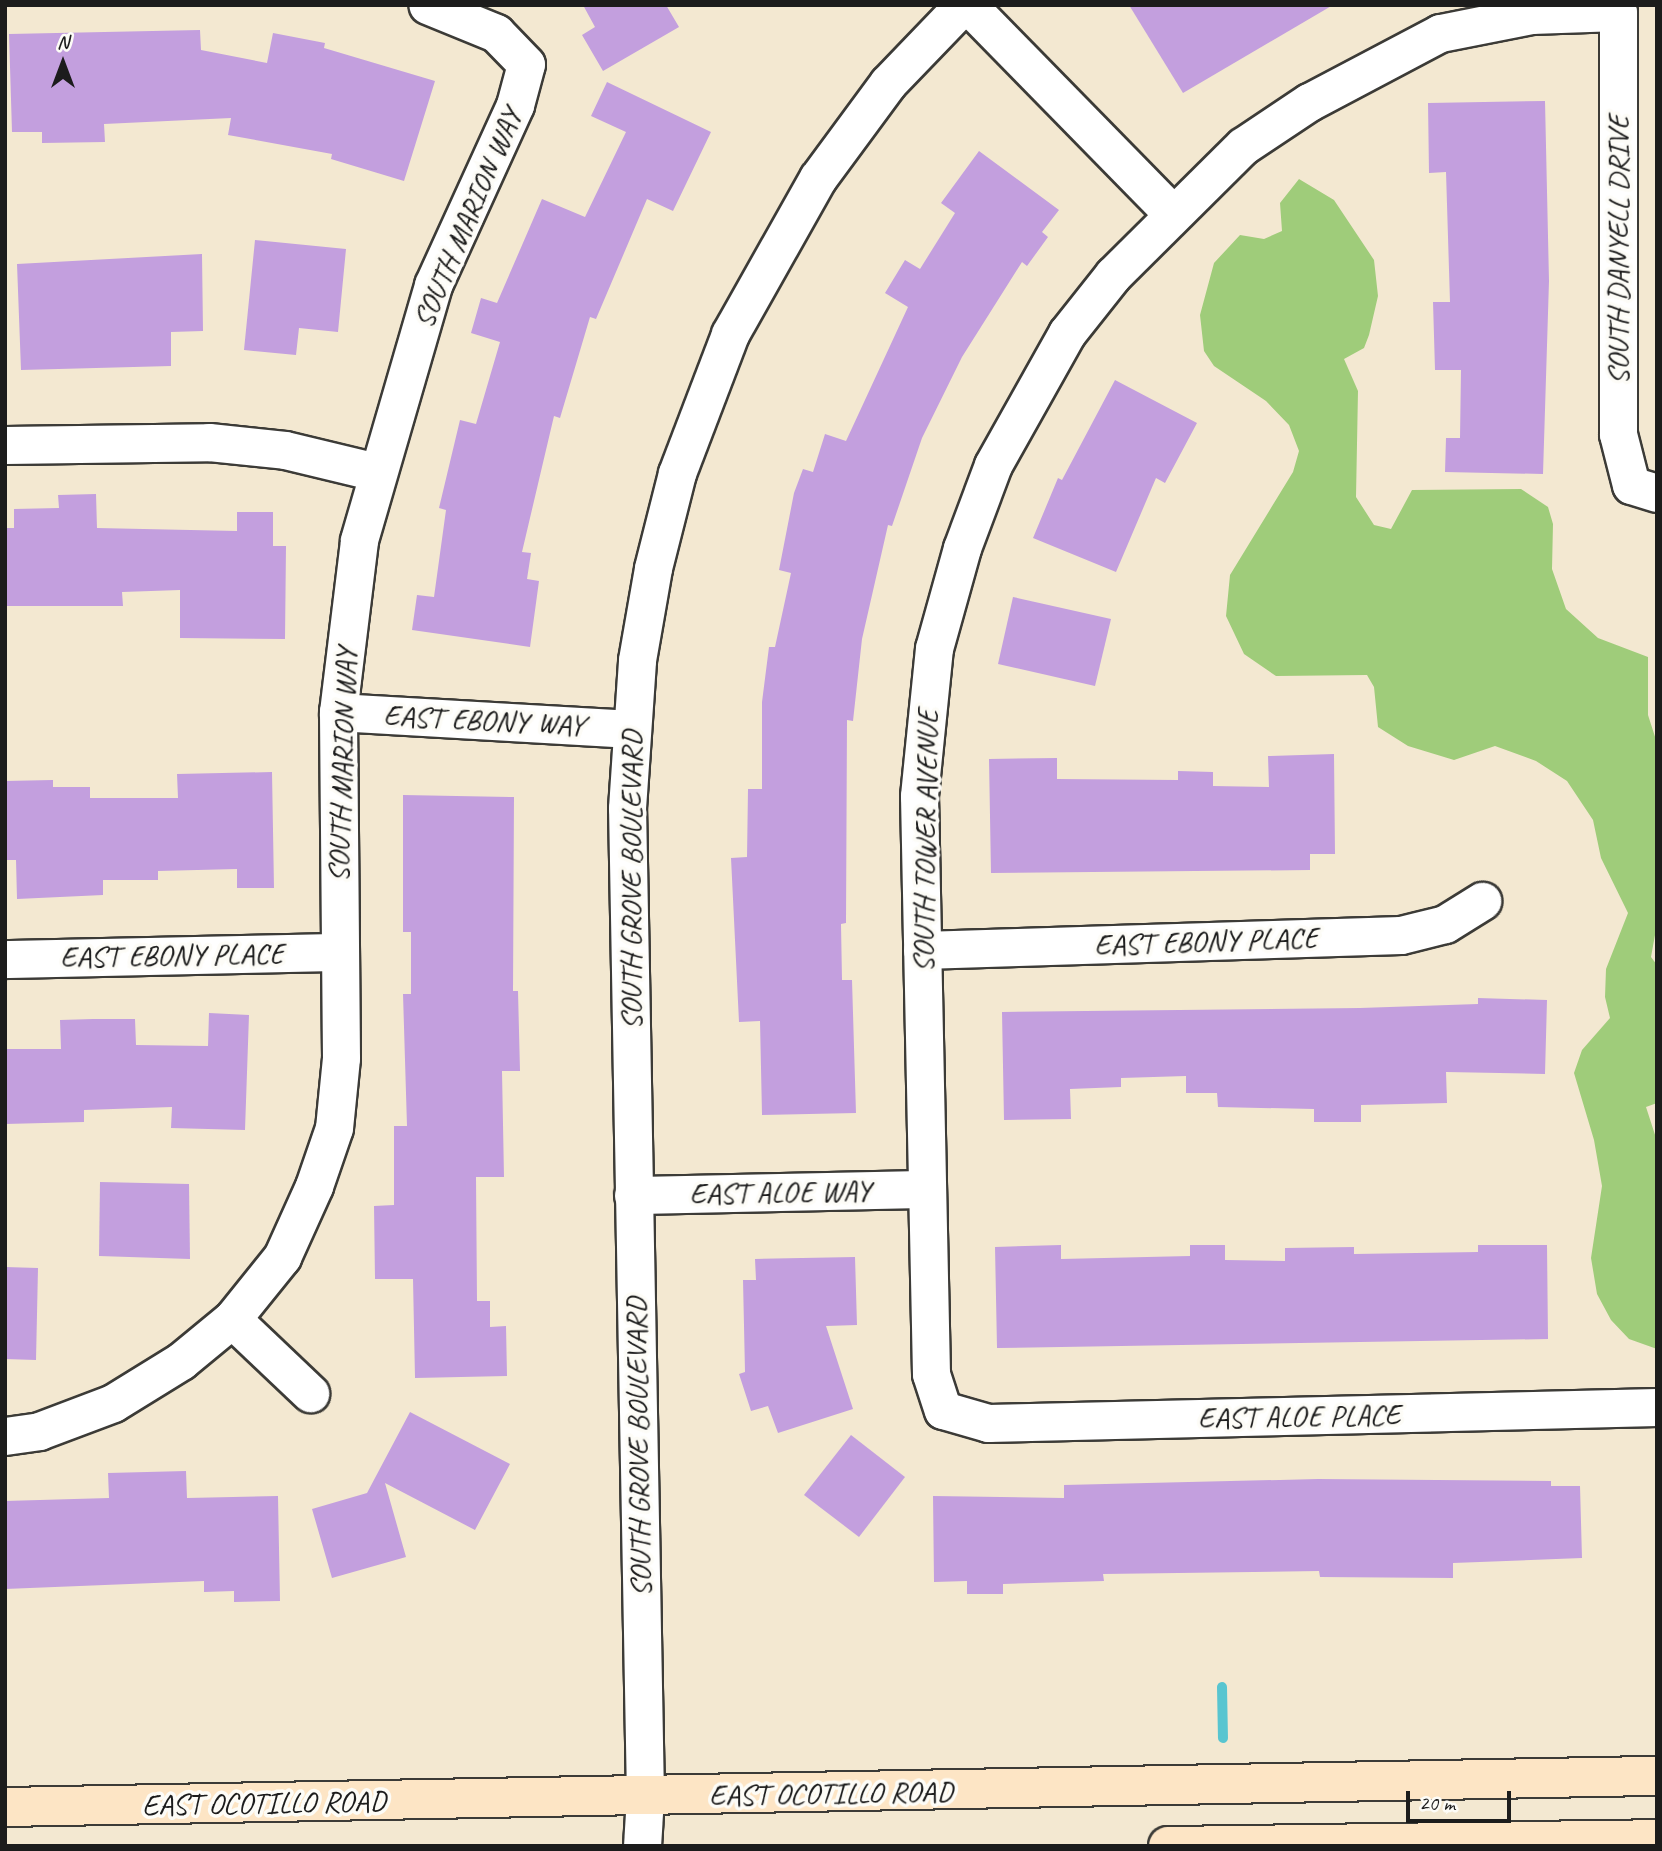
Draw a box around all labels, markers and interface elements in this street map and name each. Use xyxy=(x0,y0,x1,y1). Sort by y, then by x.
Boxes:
north arrow xyxy=(28,28,98,98)
text: N xyxy=(57,30,69,54)
street label: SOUTH MARION WAY xyxy=(404,103,530,333)
street label: SOUTH DANYELL DRIVE xyxy=(1600,116,1636,384)
street label: SOUTH MARION WAY xyxy=(320,647,364,883)
street label: EAST EBONY WAY xyxy=(382,697,586,743)
street label: SOUTH TOWER AVENUE xyxy=(905,710,945,972)
street label: SOUTH GROVE BOULEVARD xyxy=(613,730,649,1030)
street label: EAST EBONY PLACE xyxy=(1094,919,1318,963)
street label: EAST EBONY PLACE xyxy=(60,935,284,975)
street label: EAST ALOE WAY xyxy=(689,1172,871,1212)
street label: SOUTH GROVE BOULEVARD xyxy=(617,1297,659,1597)
street label: EAST ALOE PLACE xyxy=(1198,1396,1400,1436)
street label: EAST OCOTILLO ROAD xyxy=(708,1773,954,1813)
scale bar xyxy=(1410,1778,1515,1822)
street label: EAST OCOTILLO ROAD xyxy=(141,1783,387,1823)
text: 20 m xyxy=(1419,1790,1455,1816)

